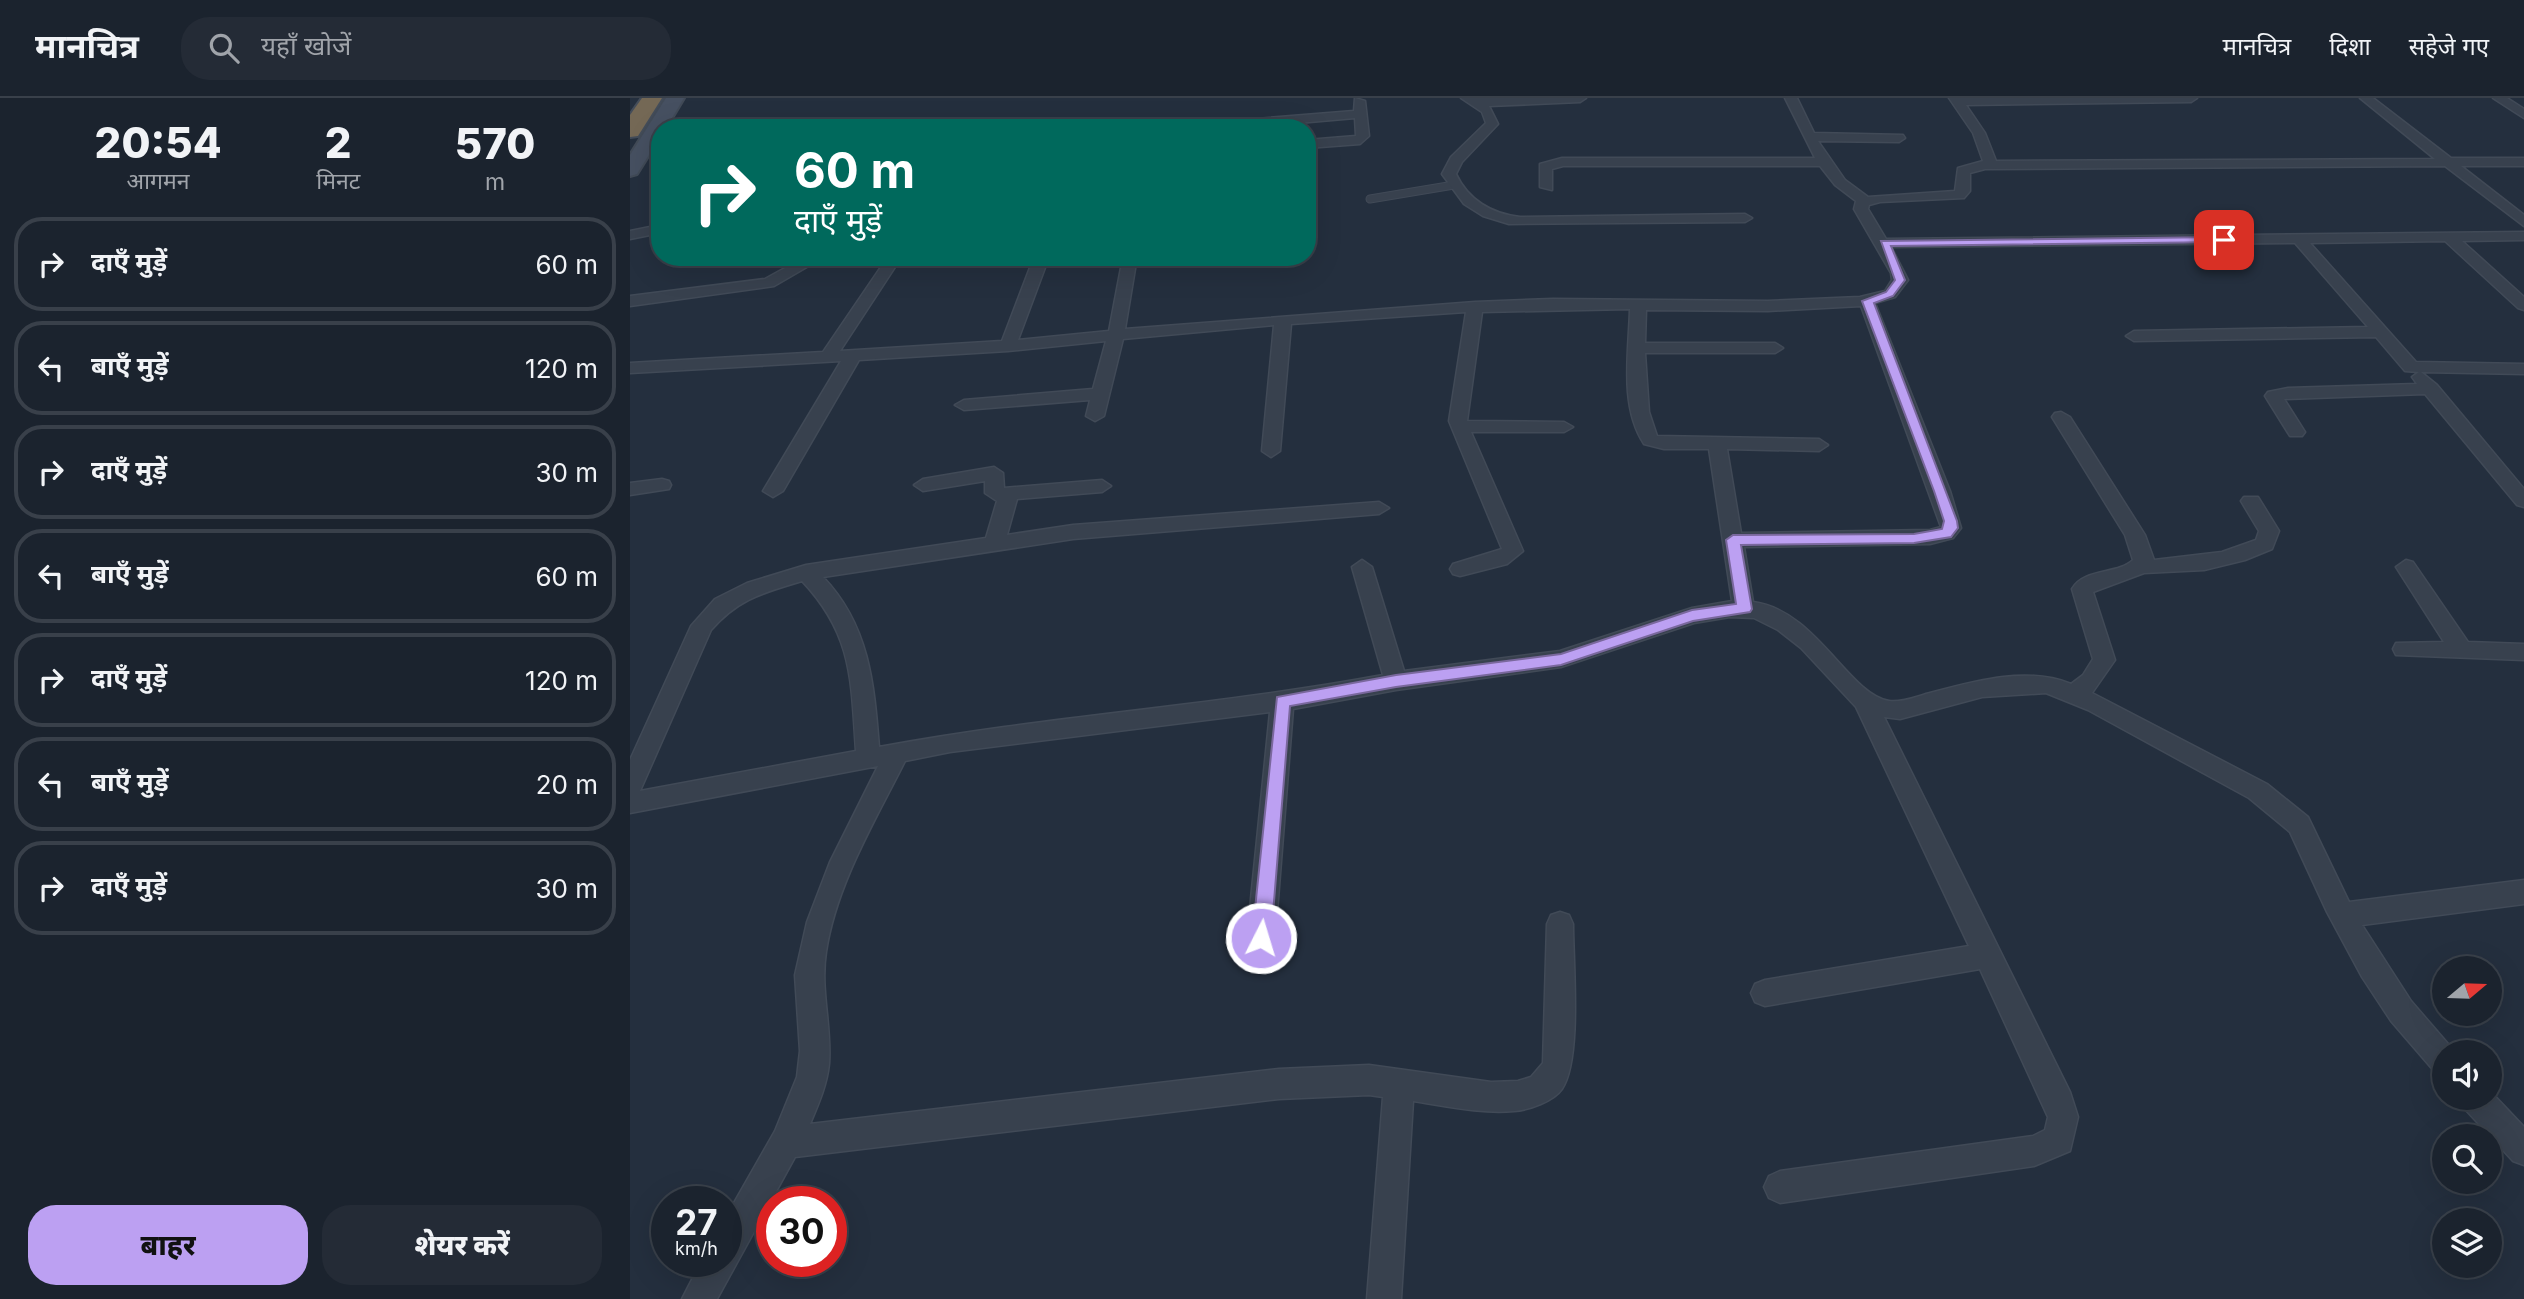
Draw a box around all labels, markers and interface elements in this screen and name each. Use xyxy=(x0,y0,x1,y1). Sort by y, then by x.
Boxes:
search box xyxy=(181,17,671,80)
text: मानचित्र xyxy=(35,26,139,66)
icon: search xyxy=(205,29,243,67)
text: यहाँ खोजें xyxy=(261,30,351,61)
text: मानचित्र xyxy=(2223,32,2291,61)
text: दिशा xyxy=(2329,32,2371,61)
text: सहेजे गए xyxy=(2409,32,2489,61)
text: 20:54 xyxy=(95,117,222,168)
text: 2 xyxy=(325,117,352,168)
text: 570 xyxy=(455,118,535,169)
text: 60 m xyxy=(794,141,915,200)
icon: right xyxy=(679,147,770,238)
text: आगमन xyxy=(127,167,190,195)
text: मिनट xyxy=(316,167,360,195)
text: m xyxy=(485,168,505,196)
text: दाएँ मुड़ें xyxy=(794,201,882,240)
pin xyxy=(2194,210,2254,270)
icon: arrive xyxy=(2205,221,2243,259)
icon: right xyxy=(32,245,70,283)
text: दाएँ मुड़ें xyxy=(91,246,167,277)
text: 60 m xyxy=(535,249,598,280)
icon: left xyxy=(32,349,70,387)
text: बाएँ मुड़ें xyxy=(91,350,168,381)
text: 120 m xyxy=(525,353,598,384)
icon: right xyxy=(32,453,70,491)
text: दाएँ मुड़ें xyxy=(91,454,167,485)
text: 30 m xyxy=(535,457,598,488)
icon: left xyxy=(32,557,70,595)
text: बाएँ मुड़ें xyxy=(91,558,168,589)
text: 60 m xyxy=(535,561,598,592)
icon: right xyxy=(32,661,70,699)
text: दाएँ मुड़ें xyxy=(91,662,167,693)
text: 120 m xyxy=(525,665,598,696)
icon: left xyxy=(32,765,70,803)
text: बाएँ मुड़ें xyxy=(91,766,168,797)
text: 20 m xyxy=(536,769,598,800)
icon: right xyxy=(32,869,70,907)
text: दाएँ मुड़ें xyxy=(91,870,167,901)
text: 30 m xyxy=(535,873,598,904)
position arrow xyxy=(1224,901,1298,975)
north arrow xyxy=(2432,956,2502,1026)
map controls xyxy=(2432,956,2502,1278)
button: sound xyxy=(2432,1040,2502,1110)
button: search xyxy=(2432,1124,2502,1194)
speed limit sign: 30 xyxy=(756,1186,847,1277)
text: 27 xyxy=(675,1201,718,1243)
button: बाहर xyxy=(28,1205,308,1285)
button: शेयर करें xyxy=(322,1205,602,1285)
button: layers xyxy=(2432,1208,2502,1278)
text: km/h xyxy=(675,1238,718,1259)

